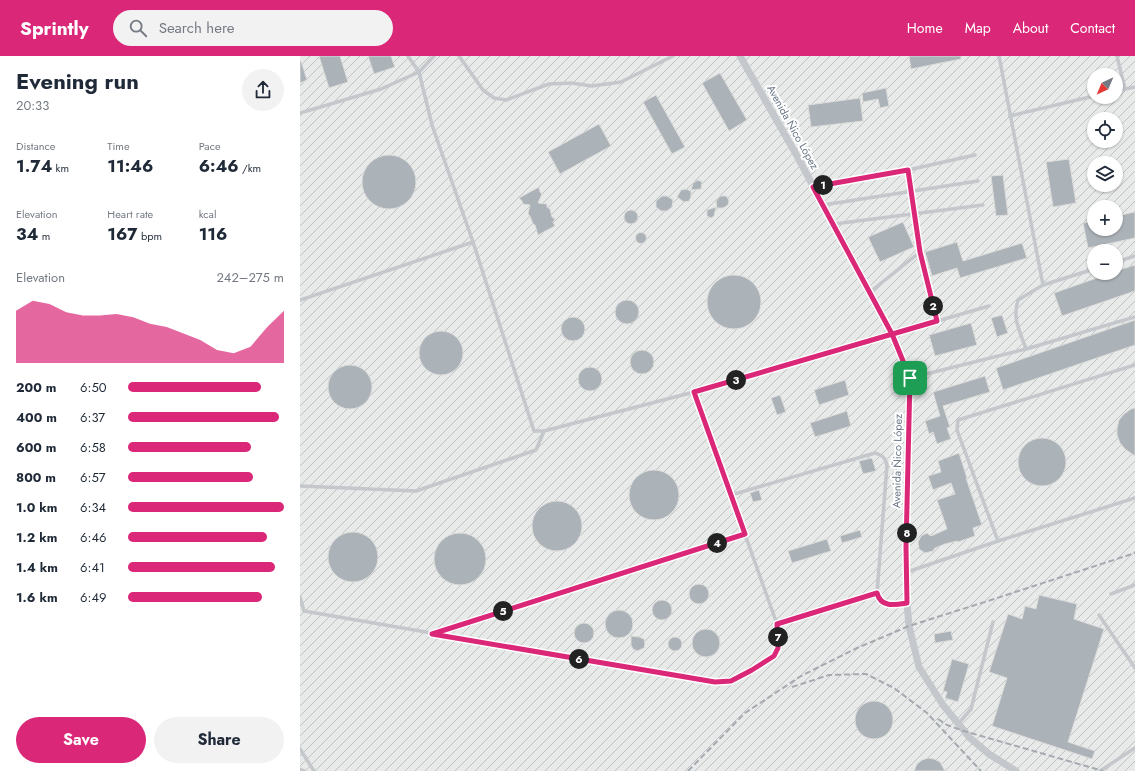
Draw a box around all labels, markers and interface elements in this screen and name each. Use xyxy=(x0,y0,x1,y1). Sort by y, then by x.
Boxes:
search box xyxy=(113,10,393,46)
text: Sprintly xyxy=(20,15,89,42)
icon: search xyxy=(127,17,149,39)
text: Search here xyxy=(159,17,235,39)
text: Home xyxy=(907,18,943,38)
text: Map xyxy=(965,18,991,38)
text: About xyxy=(1013,18,1048,38)
text: Contact xyxy=(1070,18,1115,38)
text: Evening run xyxy=(16,65,139,97)
north arrow xyxy=(1087,68,1123,104)
map controls xyxy=(1087,68,1123,280)
button: share xyxy=(242,69,284,111)
street label: Avenida Ñico López xyxy=(763,82,823,172)
text: 20:33 xyxy=(16,96,49,115)
button: locate xyxy=(1087,112,1123,148)
text: Distance xyxy=(16,138,55,154)
text: Time xyxy=(107,138,130,154)
text: Pace xyxy=(199,138,221,154)
text: 1.74 xyxy=(16,154,52,178)
text: 11:46 xyxy=(107,154,153,178)
text: 6:46 xyxy=(199,154,239,178)
button: layers xyxy=(1087,156,1123,192)
text: km xyxy=(52,160,69,176)
text: /km xyxy=(239,160,261,176)
pin: 1 xyxy=(813,175,833,195)
text: 1 xyxy=(820,177,826,193)
button: + xyxy=(1087,200,1123,236)
text: Elevation xyxy=(16,206,58,222)
text: Heart rate xyxy=(107,206,153,222)
text: kcal xyxy=(199,206,216,222)
text: 34 xyxy=(16,222,38,246)
text: 167 xyxy=(107,222,138,246)
text: 116 xyxy=(199,222,227,246)
text: m xyxy=(38,228,50,244)
text: bpm xyxy=(138,228,162,244)
button: − xyxy=(1087,244,1123,280)
text: Elevation xyxy=(16,268,65,287)
text: 242–275 m xyxy=(216,268,284,287)
pin: 2 xyxy=(923,296,943,316)
text: 2 xyxy=(929,298,937,314)
pin xyxy=(893,361,927,395)
icon: arrive xyxy=(899,367,921,389)
pin: 3 xyxy=(726,370,746,390)
text: 3 xyxy=(733,372,739,388)
text: 200 m xyxy=(16,378,56,397)
text: 6:50 xyxy=(80,378,107,397)
text: 400 m xyxy=(16,408,57,427)
text: 6:37 xyxy=(80,408,105,427)
street label: Avenida Ñico López xyxy=(888,414,906,508)
text: 600 m xyxy=(16,438,56,457)
text: 6:58 xyxy=(80,438,106,457)
text: 800 m xyxy=(16,468,56,487)
text: 6:57 xyxy=(80,468,106,487)
text: 1.0 km xyxy=(16,498,57,517)
text: 6:34 xyxy=(80,498,106,517)
pin: 8 xyxy=(897,523,917,543)
text: 8 xyxy=(904,525,910,541)
text: 1.2 km xyxy=(16,528,57,547)
text: 6:46 xyxy=(80,528,106,547)
pin: 4 xyxy=(707,533,727,553)
text: 4 xyxy=(713,535,721,551)
text: 1.4 km xyxy=(16,558,58,577)
text: 6:41 xyxy=(80,558,105,577)
text: 1.6 km xyxy=(16,588,58,607)
text: 6:49 xyxy=(80,588,106,607)
pin: 5 xyxy=(493,601,513,621)
text: 5 xyxy=(499,603,507,619)
pin: 7 xyxy=(768,627,788,647)
text: 7 xyxy=(775,629,781,645)
pin: 6 xyxy=(569,649,589,669)
text: 6 xyxy=(575,651,583,667)
button: Save xyxy=(16,717,146,763)
button: Share xyxy=(154,717,284,763)

